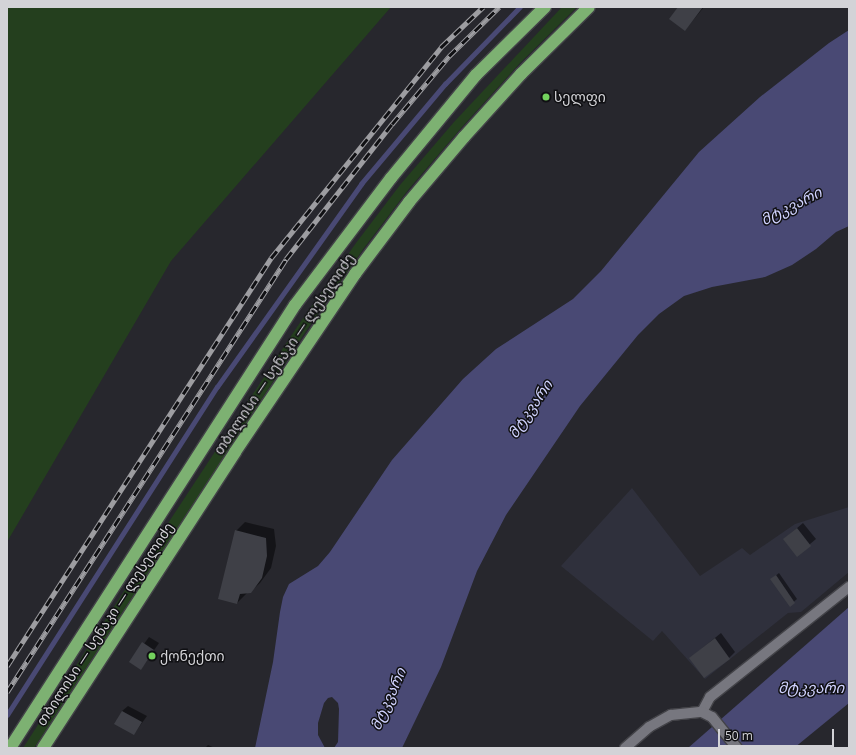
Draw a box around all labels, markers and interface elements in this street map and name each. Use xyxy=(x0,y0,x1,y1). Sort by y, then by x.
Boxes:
place label: სელფი xyxy=(554,89,606,105)
marker: სელფი xyxy=(541,92,551,102)
water label: მტკვარი xyxy=(757,183,825,229)
street label: თბილისი — სენაკი — ლესელიძე xyxy=(210,250,358,458)
water label: მტკვარი xyxy=(504,377,556,441)
street label: თბილისი — სენაკი — ლესელიძე xyxy=(33,519,177,729)
place label: ქონექთი xyxy=(160,648,225,664)
marker: ქონექთი xyxy=(147,651,157,661)
water label: მტკვარი xyxy=(366,665,410,733)
water label: მტკვარი xyxy=(778,679,844,697)
scale bar xyxy=(720,721,836,747)
text: 50 m xyxy=(725,727,753,744)

